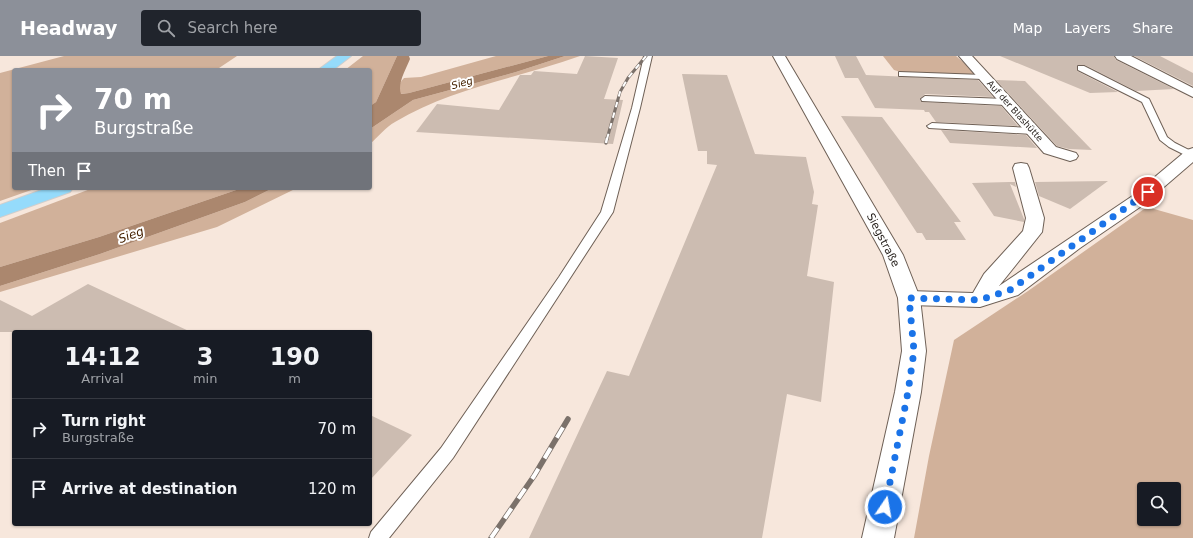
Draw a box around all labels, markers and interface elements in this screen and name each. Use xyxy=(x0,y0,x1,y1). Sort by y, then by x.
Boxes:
search box xyxy=(141,10,421,46)
text: Headway xyxy=(20,17,117,39)
icon: search xyxy=(155,17,177,39)
text: Search here xyxy=(187,19,278,37)
text: Map xyxy=(1013,20,1042,36)
text: Layers xyxy=(1064,20,1111,36)
text: Share xyxy=(1133,20,1173,36)
water label: Sieg xyxy=(450,75,474,91)
street label: Auf der Blashütte xyxy=(985,78,1045,144)
text: 70 m xyxy=(94,83,172,116)
icon: right xyxy=(28,84,80,136)
text: Burgstraße xyxy=(94,117,194,138)
icon: arrive xyxy=(73,160,95,182)
text: Then xyxy=(28,162,65,180)
pin xyxy=(1131,175,1165,209)
icon: arrive xyxy=(1137,181,1159,203)
street label: Siegstraße xyxy=(864,211,902,269)
water label: Sieg xyxy=(116,224,146,246)
text: 14:12 xyxy=(64,343,141,371)
text: 3 xyxy=(197,343,213,371)
text: 190 xyxy=(270,343,320,371)
text: Arrival xyxy=(81,371,124,386)
text: min xyxy=(193,371,217,386)
text: m xyxy=(288,371,301,386)
text: Turn right xyxy=(62,412,146,430)
icon: right xyxy=(28,418,50,440)
text: 70 m xyxy=(318,420,356,438)
text: Burgstraße xyxy=(62,430,134,445)
icon: arrive xyxy=(28,478,50,500)
text: Arrive at destination xyxy=(62,480,237,498)
text: 120 m xyxy=(308,480,356,498)
map controls xyxy=(1137,482,1181,526)
button: search xyxy=(1137,482,1181,526)
position arrow xyxy=(864,486,906,528)

